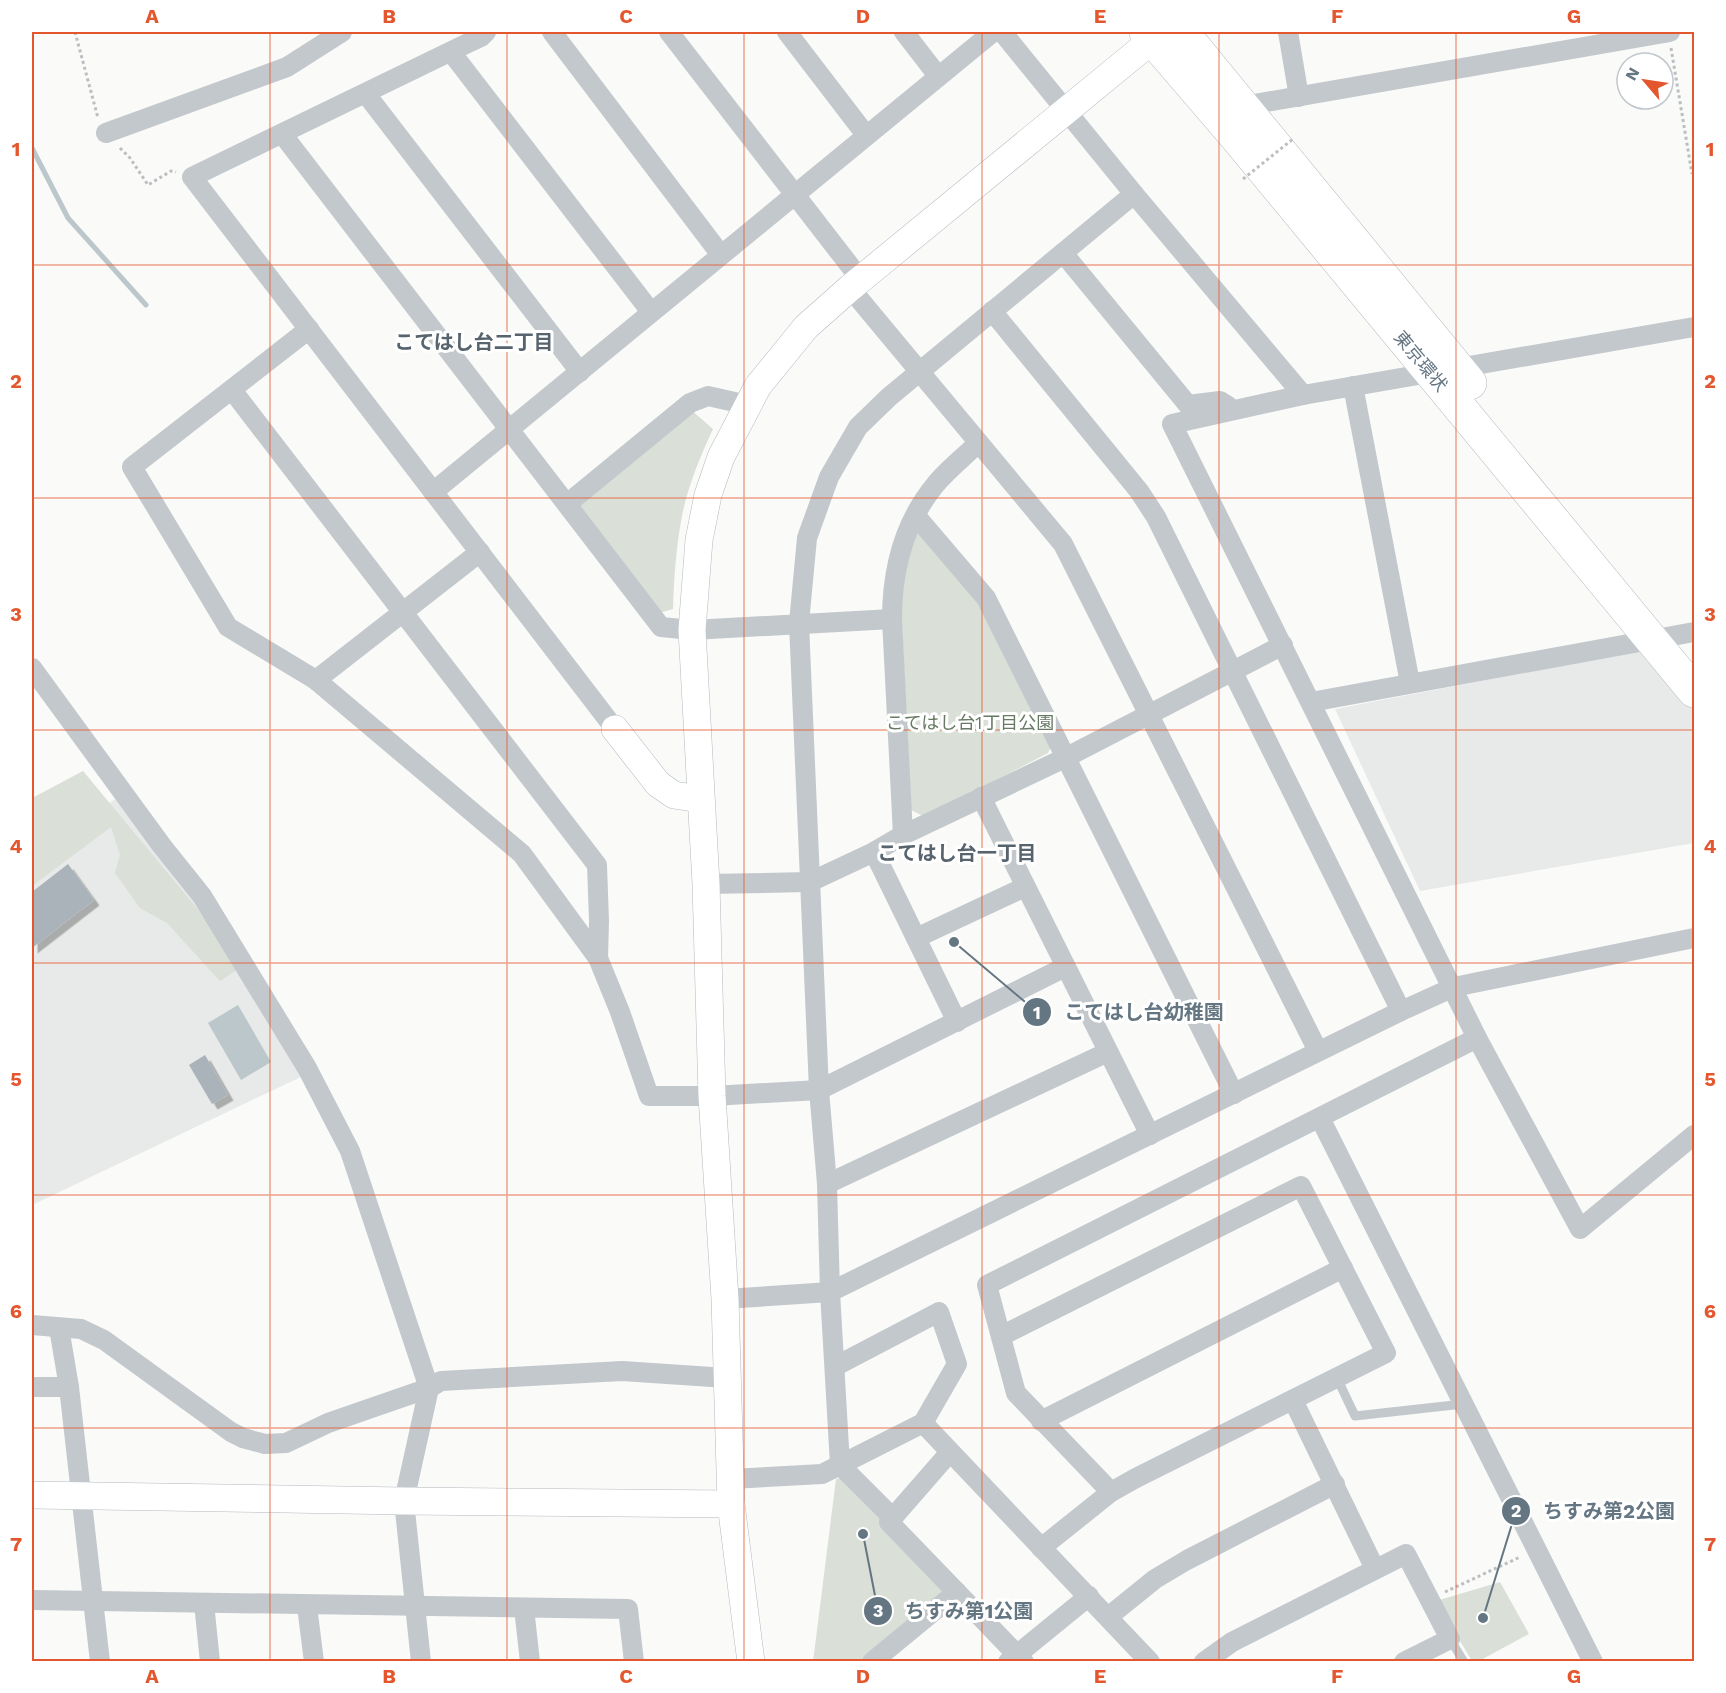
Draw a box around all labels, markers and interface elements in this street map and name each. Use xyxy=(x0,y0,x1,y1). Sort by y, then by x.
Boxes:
text: A xyxy=(145,4,159,28)
text: B xyxy=(382,4,396,28)
text: C xyxy=(619,4,633,28)
text: D xyxy=(856,4,870,28)
text: E xyxy=(1094,4,1106,28)
text: F xyxy=(1331,4,1343,28)
text: G xyxy=(1567,4,1581,28)
north arrow xyxy=(1615,51,1675,111)
text: N xyxy=(1621,64,1644,84)
text: 1 xyxy=(12,137,20,161)
text: 1 xyxy=(1706,137,1714,161)
street label: 東京環状 xyxy=(1390,327,1452,395)
district label: こてはし台二丁目 xyxy=(394,330,554,354)
text: 2 xyxy=(10,369,22,393)
text: 2 xyxy=(1704,369,1716,393)
text: 3 xyxy=(10,602,22,626)
text: 3 xyxy=(1704,602,1716,626)
park label: こてはし台1丁目公園 xyxy=(886,712,1054,733)
text: 4 xyxy=(10,834,23,858)
text: 4 xyxy=(1704,834,1717,858)
district label: こてはし台一丁目 xyxy=(877,841,1037,865)
callout: こてはし台幼稚園 xyxy=(1022,993,1236,1031)
text: こてはし台幼稚園 xyxy=(1064,1000,1224,1024)
text: 1 xyxy=(1033,1002,1041,1023)
text: 5 xyxy=(10,1067,22,1091)
text: 5 xyxy=(1704,1067,1716,1091)
text: 6 xyxy=(10,1299,22,1323)
text: 6 xyxy=(1704,1299,1716,1323)
callout: ちすみ第2公園 xyxy=(1501,1492,1687,1530)
text: ちすみ第2公園 xyxy=(1543,1499,1675,1523)
text: 2 xyxy=(1511,1500,1521,1521)
text: 7 xyxy=(10,1532,22,1556)
text: 7 xyxy=(1704,1532,1716,1556)
callout: ちすみ第1公園 xyxy=(863,1592,1046,1630)
text: ちすみ第1公園 xyxy=(905,1599,1033,1623)
text: 3 xyxy=(873,1600,883,1621)
text: A xyxy=(145,1664,159,1688)
text: B xyxy=(382,1664,396,1688)
text: C xyxy=(619,1664,633,1688)
text: D xyxy=(856,1664,870,1688)
text: E xyxy=(1094,1664,1106,1688)
text: F xyxy=(1331,1664,1343,1688)
text: G xyxy=(1567,1664,1581,1688)

